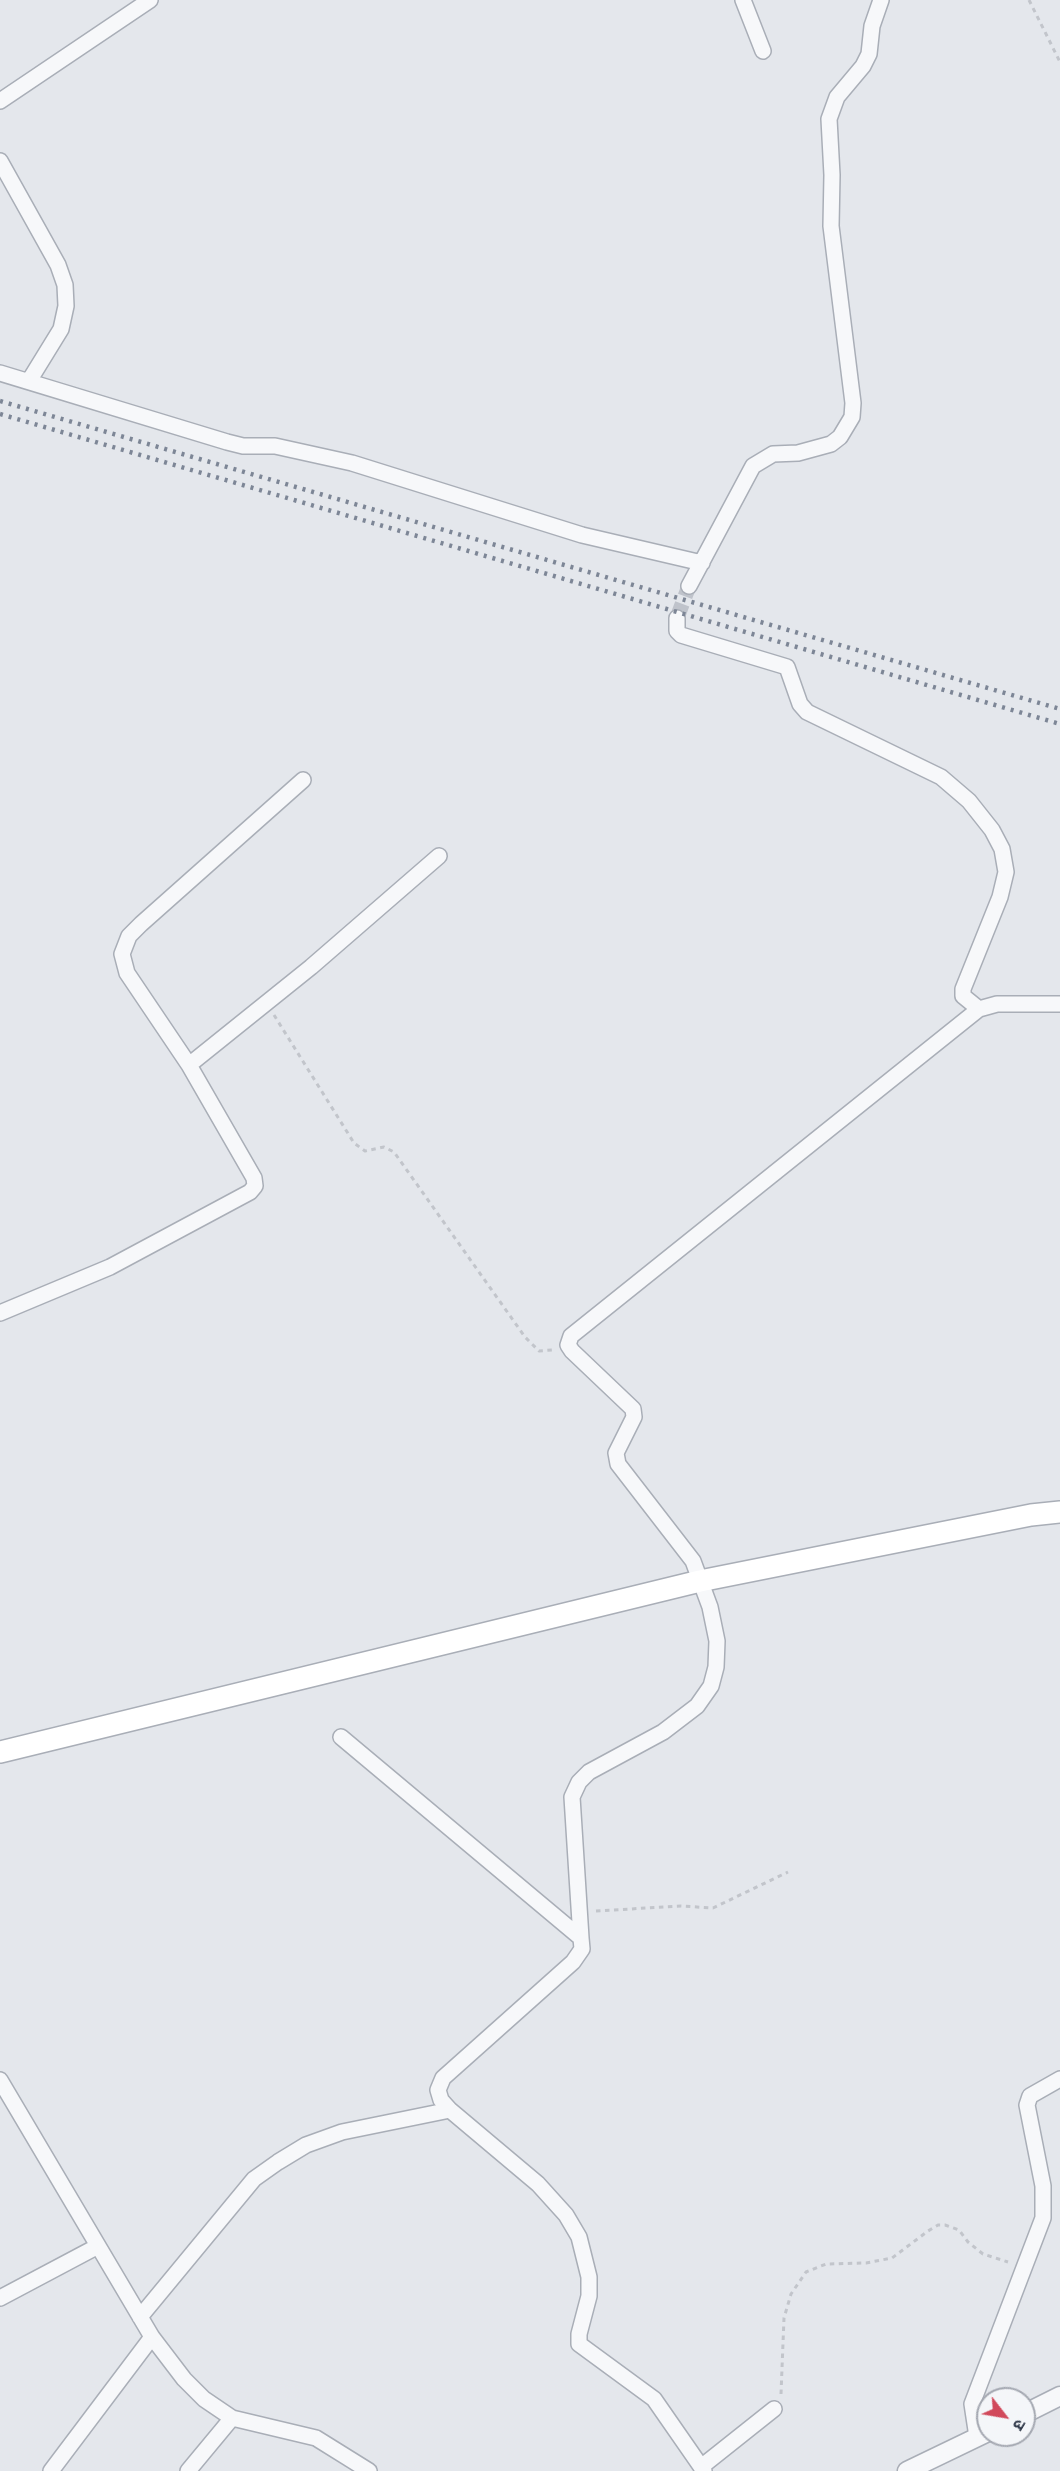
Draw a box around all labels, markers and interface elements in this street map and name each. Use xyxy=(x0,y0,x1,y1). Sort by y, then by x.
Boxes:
north arrow xyxy=(976,2387,1036,2447)
text: उ xyxy=(1009,2416,1031,2434)

